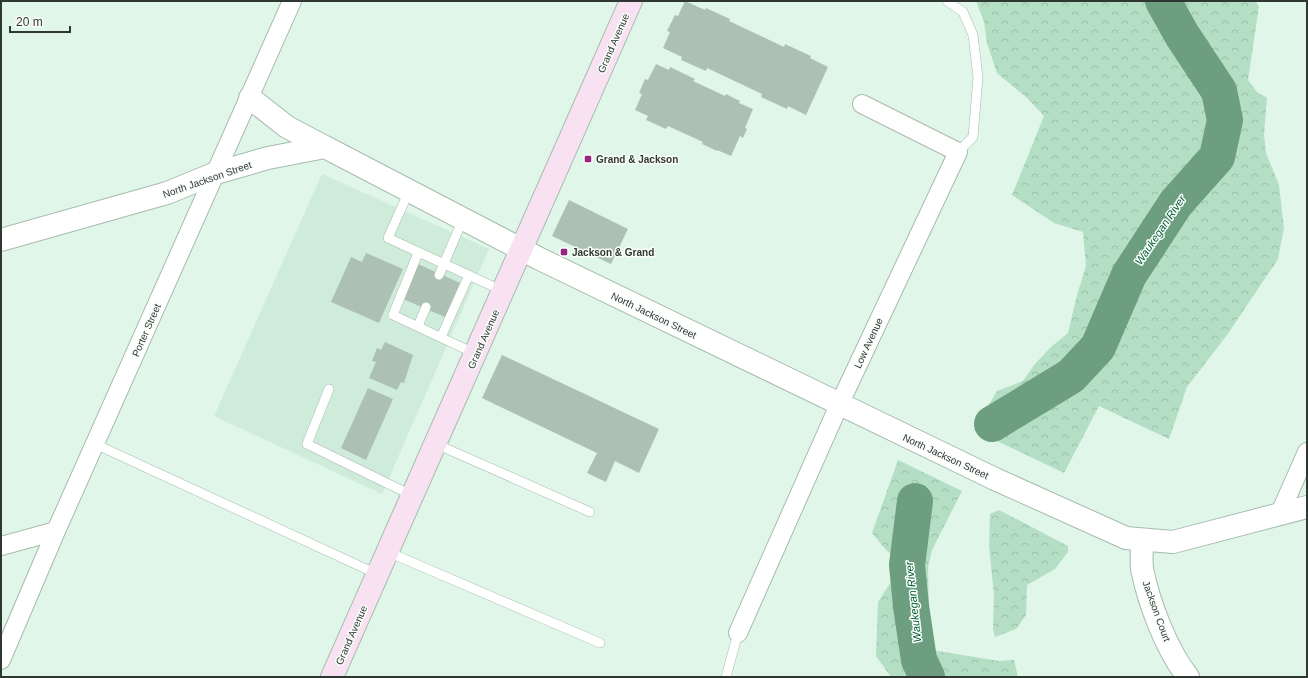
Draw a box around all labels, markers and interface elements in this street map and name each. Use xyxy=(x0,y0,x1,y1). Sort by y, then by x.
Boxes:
scale bar xyxy=(10,8,70,34)
street label: Grand Avenue xyxy=(595,11,632,75)
text: 20 m xyxy=(16,15,43,29)
marker: Grand & Jackson xyxy=(583,154,593,164)
place label: Grand & Jackson xyxy=(596,154,678,165)
street label: North Jackson Street xyxy=(161,159,253,200)
water label: Waukegan River xyxy=(1132,192,1188,267)
marker: Jackson & Grand xyxy=(559,247,569,257)
place label: Jackson & Grand xyxy=(572,247,654,258)
street label: North Jackson Street xyxy=(609,290,698,341)
street label: Porter Street xyxy=(130,302,163,358)
street label: Grand Avenue xyxy=(465,307,502,371)
street label: Low Avenue xyxy=(852,316,885,370)
street label: North Jackson Street xyxy=(901,432,991,481)
water label: Waukegan River xyxy=(903,560,923,643)
street label: Jackson Court xyxy=(1140,579,1173,643)
street label: Grand Avenue xyxy=(333,603,370,667)

